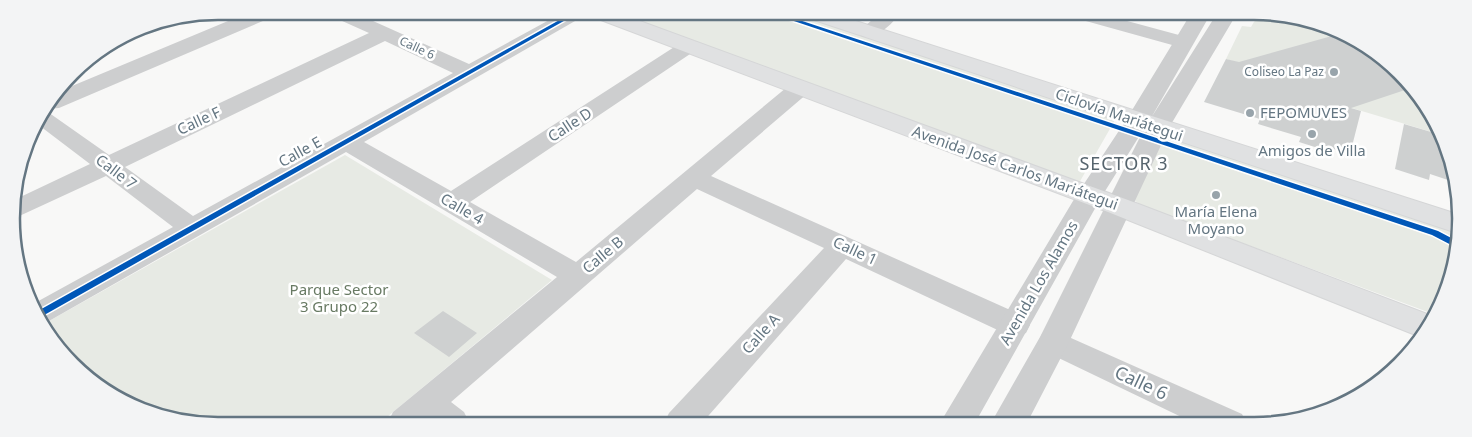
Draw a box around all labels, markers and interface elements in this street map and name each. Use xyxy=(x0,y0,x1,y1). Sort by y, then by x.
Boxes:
street label: Calle 6 xyxy=(397,32,438,63)
place label: Coliseo La Paz xyxy=(1244,63,1324,80)
marker: Coliseo La Paz xyxy=(1328,66,1340,78)
street label: Ciclovía Mariátegui xyxy=(1053,83,1186,145)
street label: Calle F xyxy=(174,101,224,139)
street label: Calle D xyxy=(543,102,595,146)
place label: FEPOMUVES xyxy=(1260,102,1347,122)
marker: FEPOMUVES xyxy=(1244,107,1256,119)
street label: Avenida José Carlos Mariátegui xyxy=(910,120,1121,214)
marker: Amigos de Villa xyxy=(1306,128,1318,140)
street label: Calle E xyxy=(274,131,325,171)
place label: Amigos de Villa xyxy=(1258,140,1366,160)
street label: Calle 7 xyxy=(92,149,141,193)
district label: SECTOR 3 xyxy=(1079,151,1169,175)
street label: Calle 4 xyxy=(437,188,488,229)
marker: María Elena Moyano xyxy=(1210,189,1222,201)
place label: María Elena Moyano xyxy=(1175,201,1257,238)
street label: Avenida Los Alamos xyxy=(994,217,1082,348)
street label: Calle B xyxy=(578,231,627,277)
street label: Calle 1 xyxy=(830,231,881,269)
park label: Parque Sector 3 Grupo 22 xyxy=(290,279,388,316)
street label: Calle A xyxy=(737,309,784,358)
street label: Calle 6 xyxy=(1111,359,1172,405)

